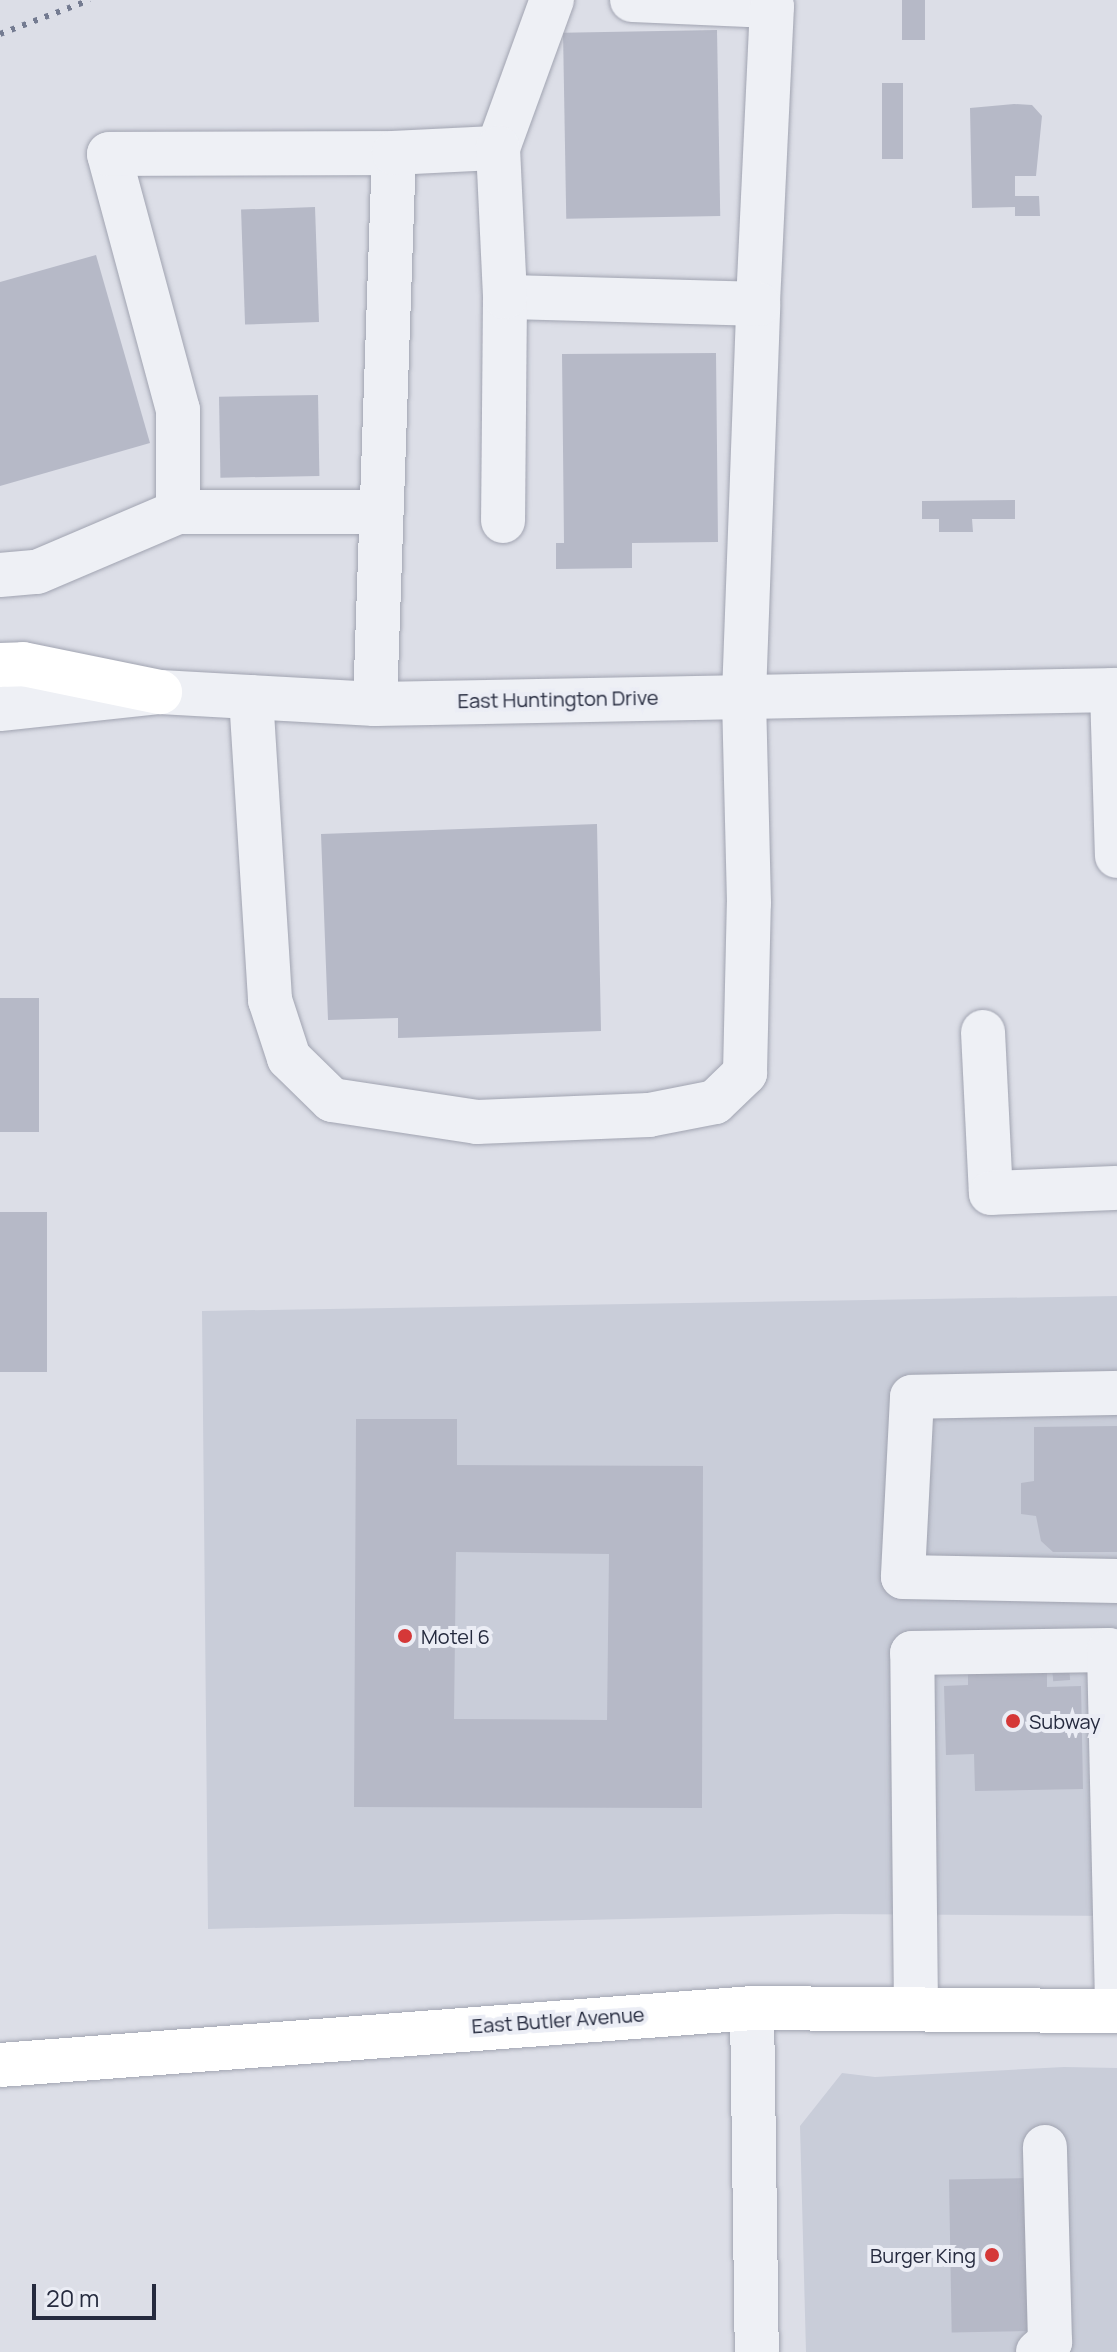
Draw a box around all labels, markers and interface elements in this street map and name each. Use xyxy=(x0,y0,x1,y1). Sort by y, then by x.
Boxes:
street label: East Huntington Drive xyxy=(457,685,659,713)
place label: Motel 6 xyxy=(421,1624,490,1648)
marker: Motel 6 xyxy=(396,1627,414,1645)
place label: Subway xyxy=(1029,1709,1100,1733)
marker: Subway xyxy=(1004,1712,1022,1730)
street label: East Butler Avenue xyxy=(471,2002,645,2038)
place label: Burger King xyxy=(870,2243,976,2267)
marker: Burger King xyxy=(983,2246,1001,2264)
scale bar xyxy=(36,2268,160,2318)
text: 20 m xyxy=(46,2281,99,2314)

